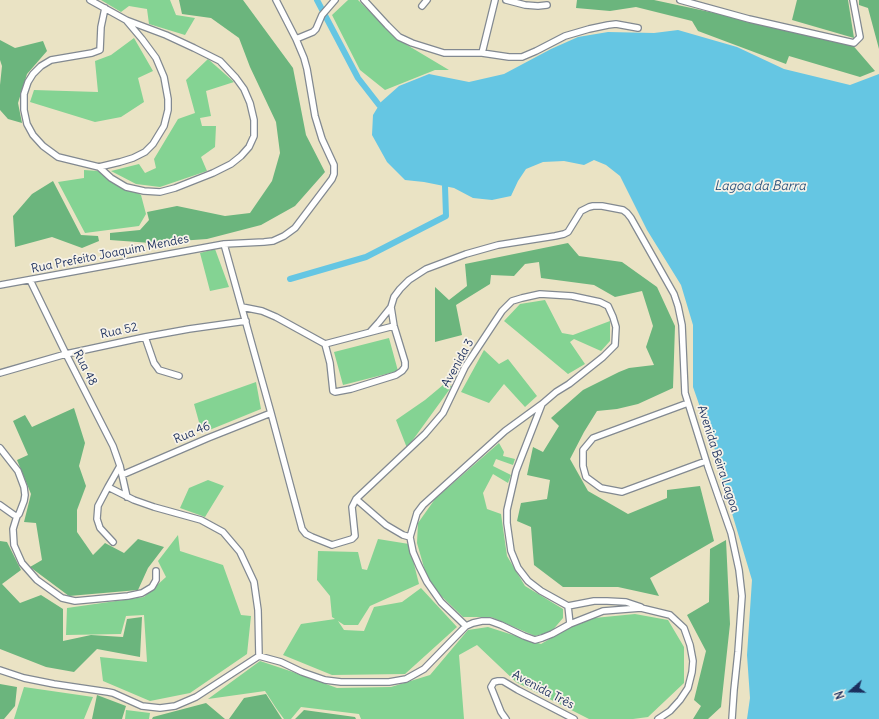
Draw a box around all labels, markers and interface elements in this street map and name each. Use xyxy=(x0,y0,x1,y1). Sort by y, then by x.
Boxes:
water label: Lagoa da Barra xyxy=(714,178,806,194)
street label: Rua Prefeito Joaquim Mendes xyxy=(30,232,190,276)
street label: Rua 52 xyxy=(99,320,139,342)
street label: Avenida 3 xyxy=(439,336,477,390)
street label: Rua 48 xyxy=(70,348,100,388)
street label: Avenida Beira Lagoa xyxy=(694,404,742,514)
street label: Rua 46 xyxy=(172,419,212,447)
street label: Avenida Três xyxy=(509,668,577,712)
north arrow xyxy=(831,671,871,711)
text: N xyxy=(832,689,848,701)

